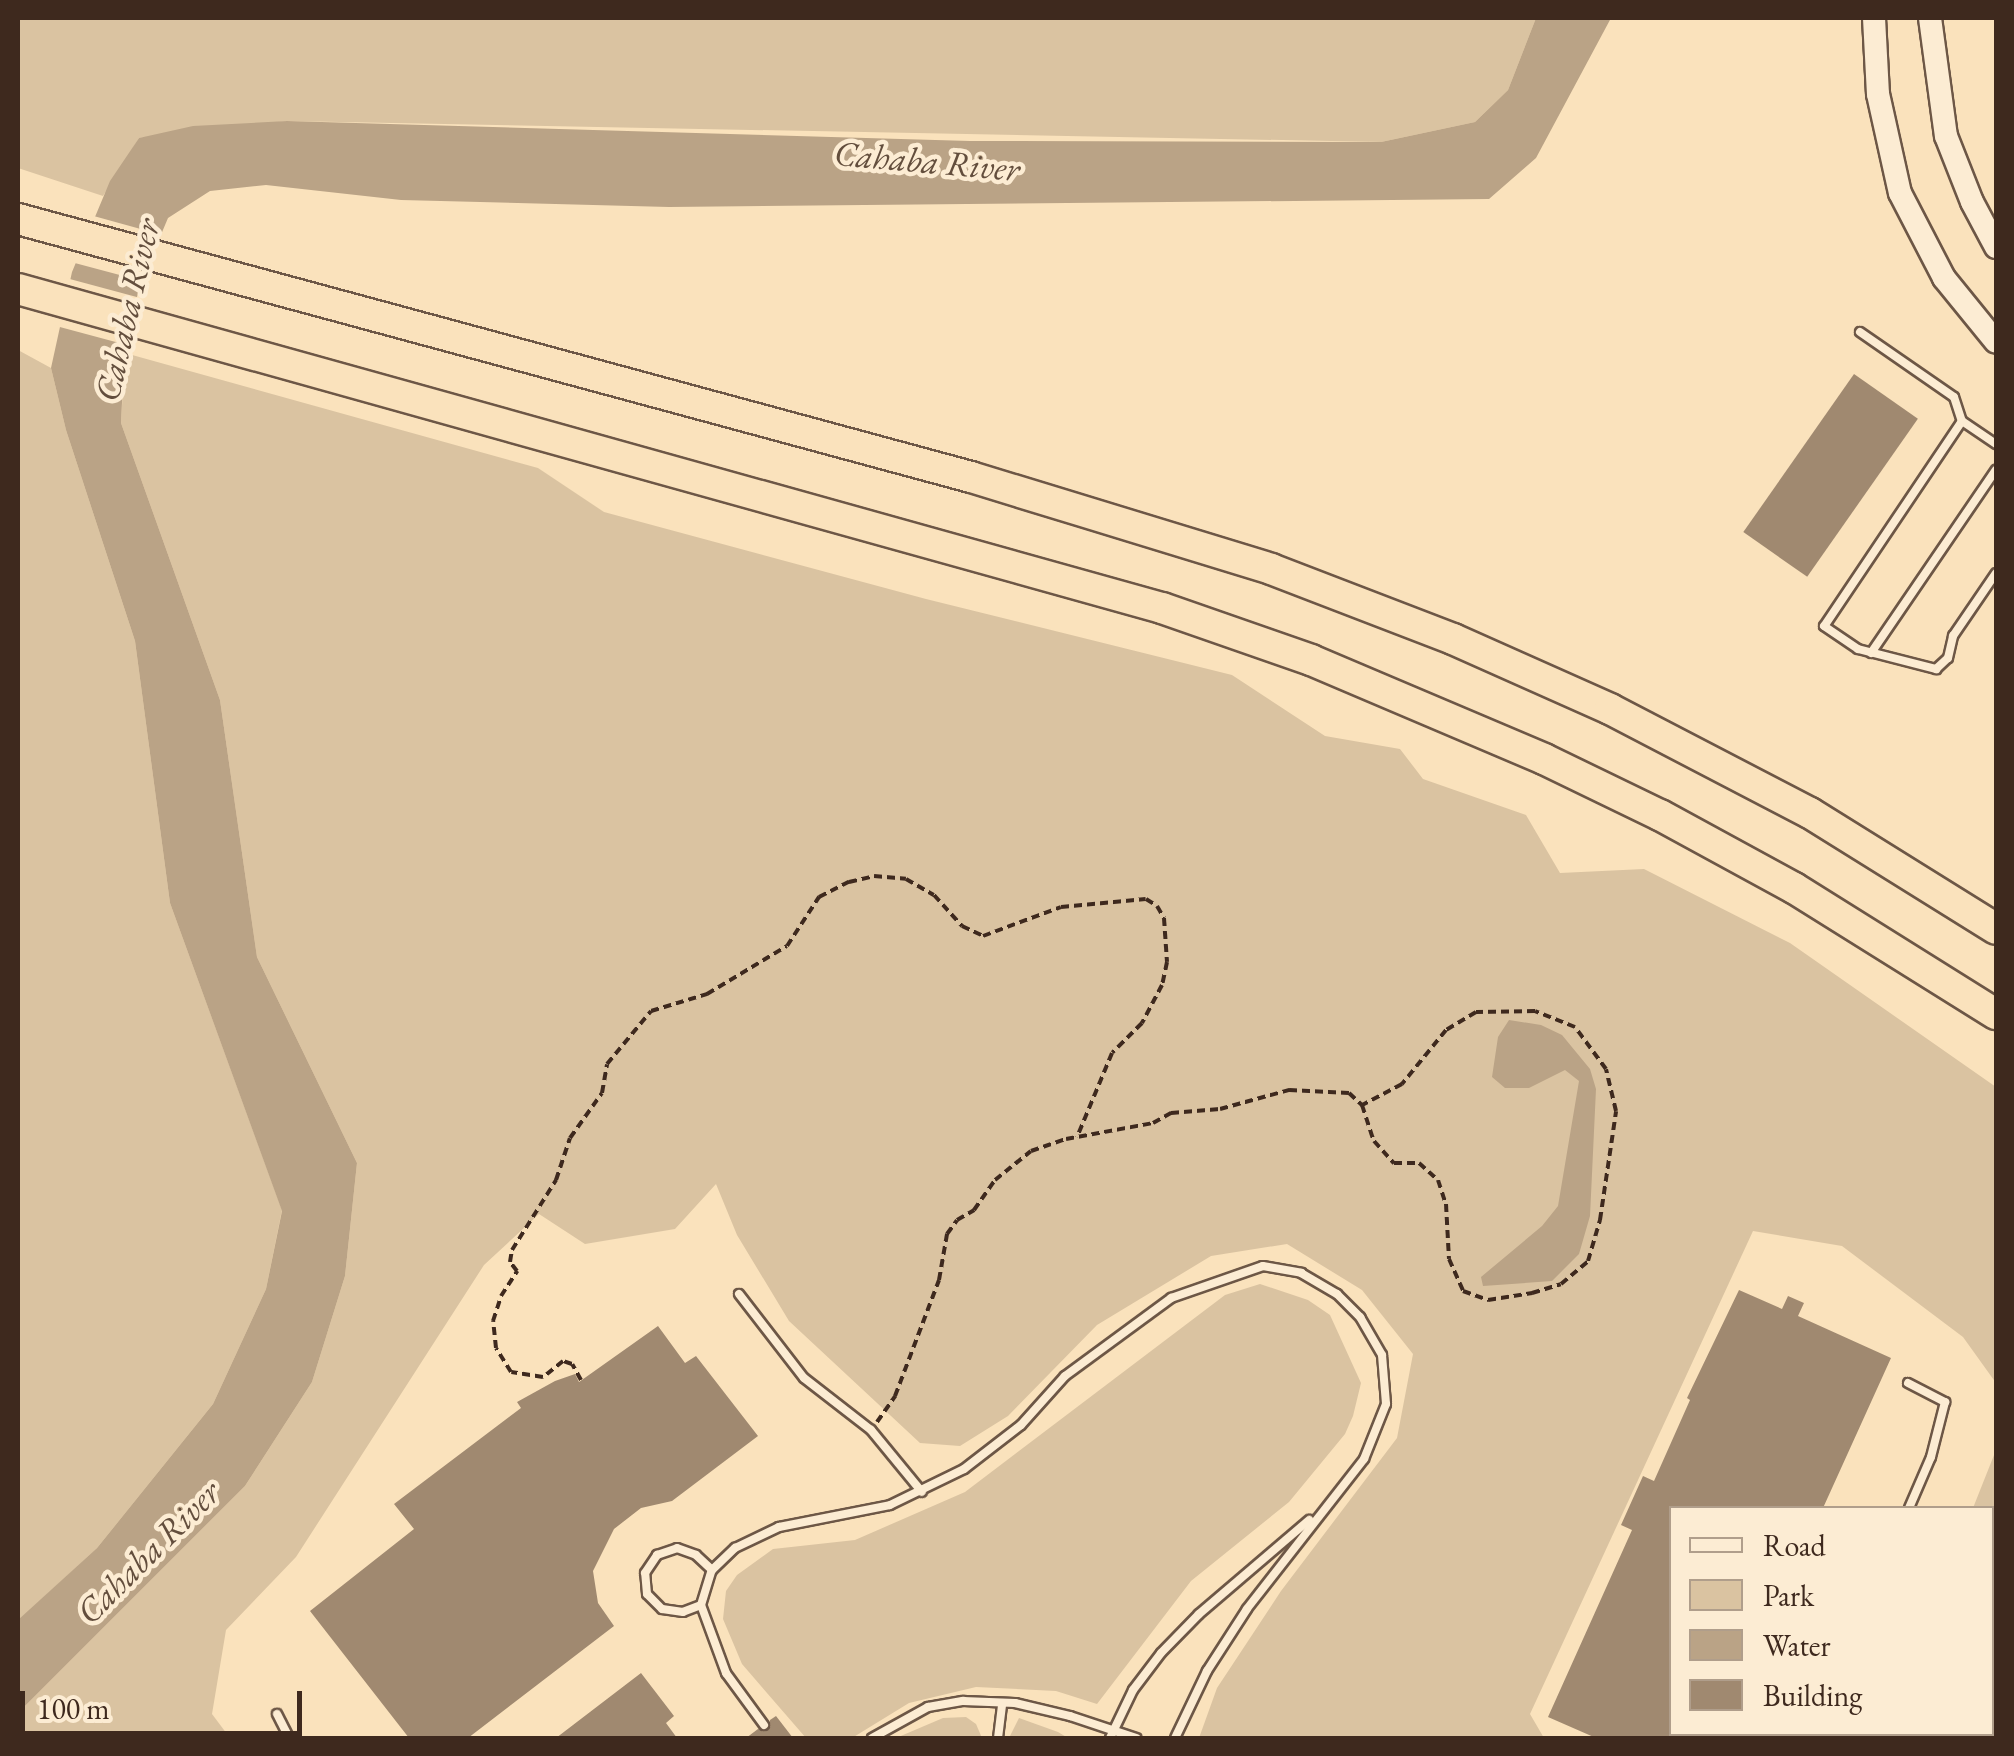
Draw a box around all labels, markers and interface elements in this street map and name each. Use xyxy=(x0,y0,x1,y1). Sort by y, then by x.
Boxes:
water label: Cahaba River xyxy=(833,132,1021,190)
water label: Cahaba River xyxy=(86,215,168,405)
water label: Cahaba River xyxy=(67,1471,229,1633)
legend xyxy=(1669,1506,1994,1736)
text: Road xyxy=(1763,1526,1826,1565)
text: Park xyxy=(1763,1576,1814,1615)
text: Water xyxy=(1763,1626,1831,1665)
scale bar xyxy=(25,1671,308,1733)
text: Building xyxy=(1763,1676,1862,1715)
text: 100 m xyxy=(37,1689,110,1728)

